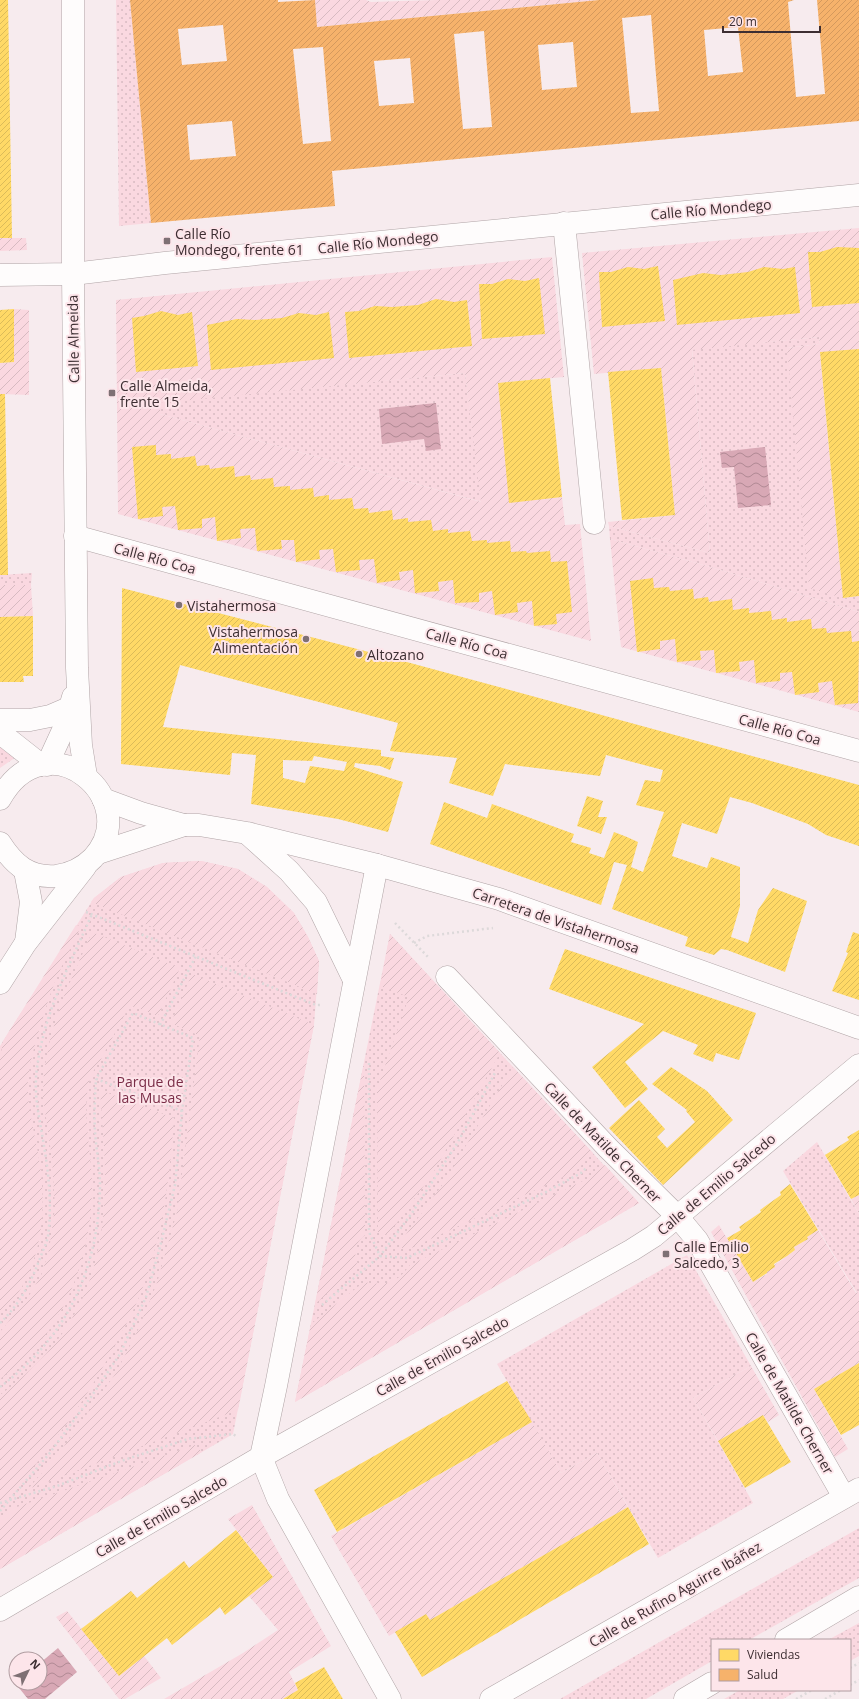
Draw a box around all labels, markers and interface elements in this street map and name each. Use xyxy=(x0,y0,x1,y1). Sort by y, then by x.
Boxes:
scale bar xyxy=(723,8,820,34)
text: 20 m xyxy=(729,13,757,30)
street label: Calle Río Mondego xyxy=(650,194,772,224)
place label: Calle Río Mondego, frente 61 xyxy=(175,224,304,259)
street label: Calle Río Mondego xyxy=(317,226,439,258)
marker: Calle Río Mondego, frente 61 xyxy=(162,236,172,246)
street label: Calle Almeida xyxy=(63,295,83,383)
place label: Calle Almeida, frente 15 xyxy=(120,376,212,411)
marker: Calle Almeida, frente 15 xyxy=(107,388,117,398)
street label: Calle Río Coa xyxy=(112,538,198,578)
place label: Vistahermosa xyxy=(187,596,276,615)
marker: Vistahermosa xyxy=(174,600,184,610)
place label: Vistahermosa Alimentación xyxy=(209,622,298,657)
street label: Calle Río Coa xyxy=(424,623,510,663)
marker: Vistahermosa Alimentación xyxy=(301,634,311,644)
place label: Altozano xyxy=(367,645,424,664)
marker: Altozano xyxy=(354,649,364,659)
street label: Calle Río Coa xyxy=(737,709,823,749)
street label: Carretera de Vistahermosa xyxy=(470,882,642,958)
park label: Parque de las Musas xyxy=(117,1072,184,1107)
street label: Calle de Matilde Cherner xyxy=(540,1078,666,1207)
street label: Calle de Emilio Salcedo xyxy=(653,1129,779,1239)
place label: Calle Emilio Salcedo, 3 xyxy=(674,1237,749,1272)
marker: Calle Emilio Salcedo, 3 xyxy=(661,1249,671,1259)
street label: Calle de Emilio Salcedo xyxy=(372,1312,512,1400)
street label: Calle de Matilde Cherner xyxy=(742,1329,839,1478)
street label: Calle de Emilio Salcedo xyxy=(92,1470,230,1562)
street label: Calle de Rufino Aguirre Ibáñez xyxy=(585,1537,765,1651)
legend xyxy=(711,1639,851,1691)
text: Viviendas xyxy=(747,1646,800,1663)
north arrow xyxy=(8,1651,48,1691)
text: N xyxy=(27,1655,44,1672)
text: Salud xyxy=(747,1666,778,1683)

